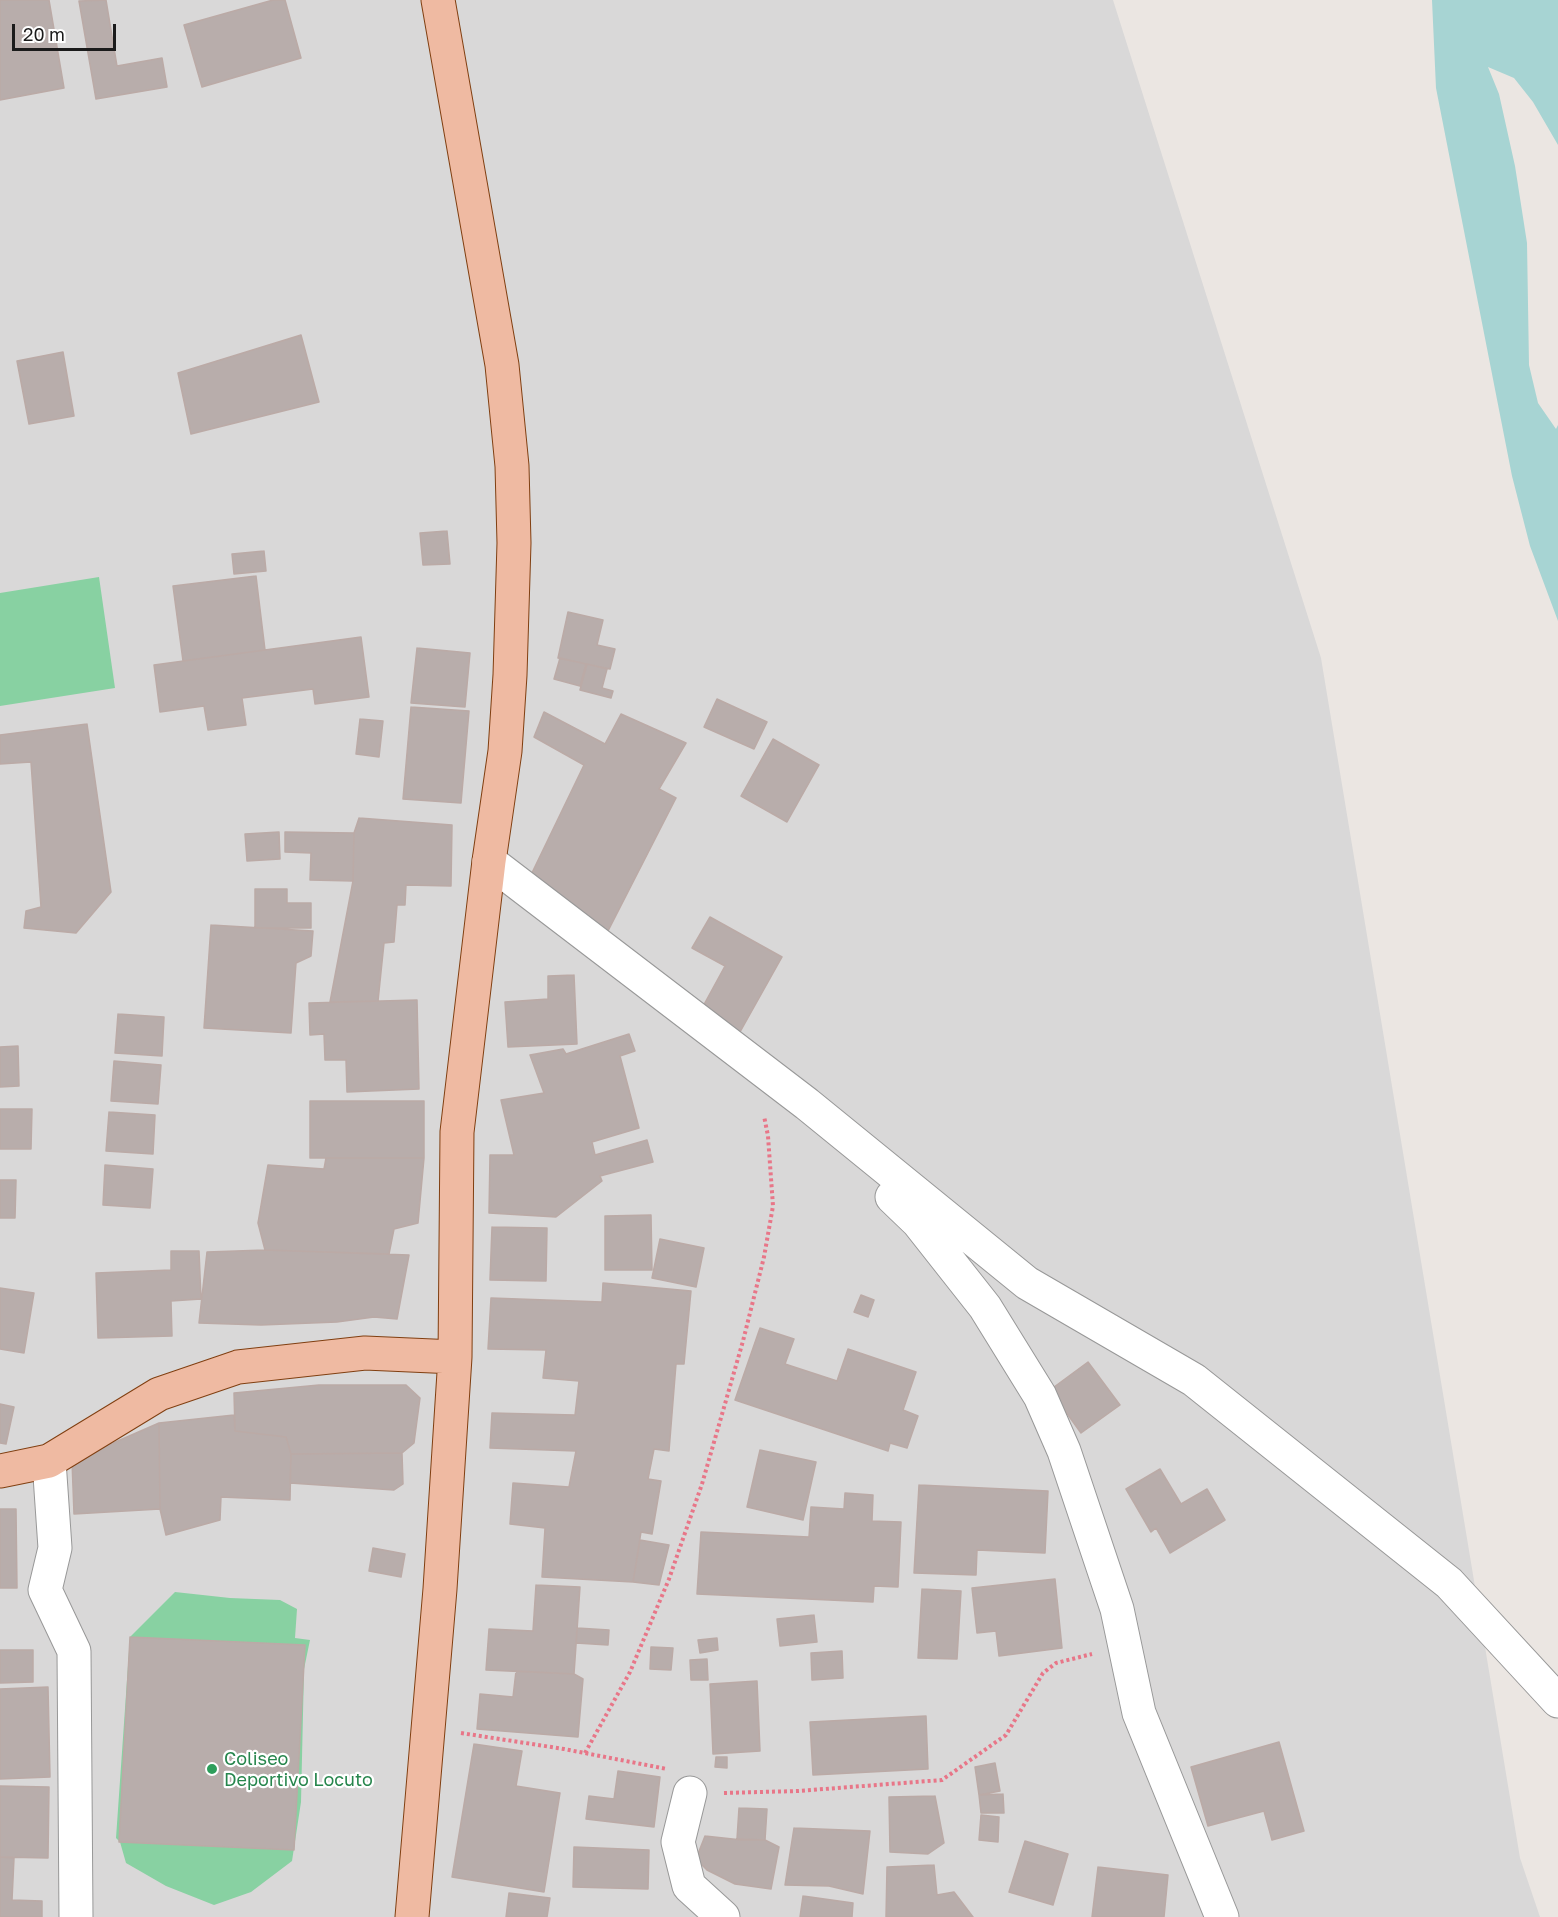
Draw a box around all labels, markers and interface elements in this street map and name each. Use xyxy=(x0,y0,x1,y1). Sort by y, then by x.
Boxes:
scale bar xyxy=(15,12,118,50)
text: 20 m xyxy=(23,23,65,45)
place label: Coliseo Deportivo Locuto xyxy=(224,1748,373,1790)
marker: Coliseo Deportivo Locuto xyxy=(205,1762,219,1776)

